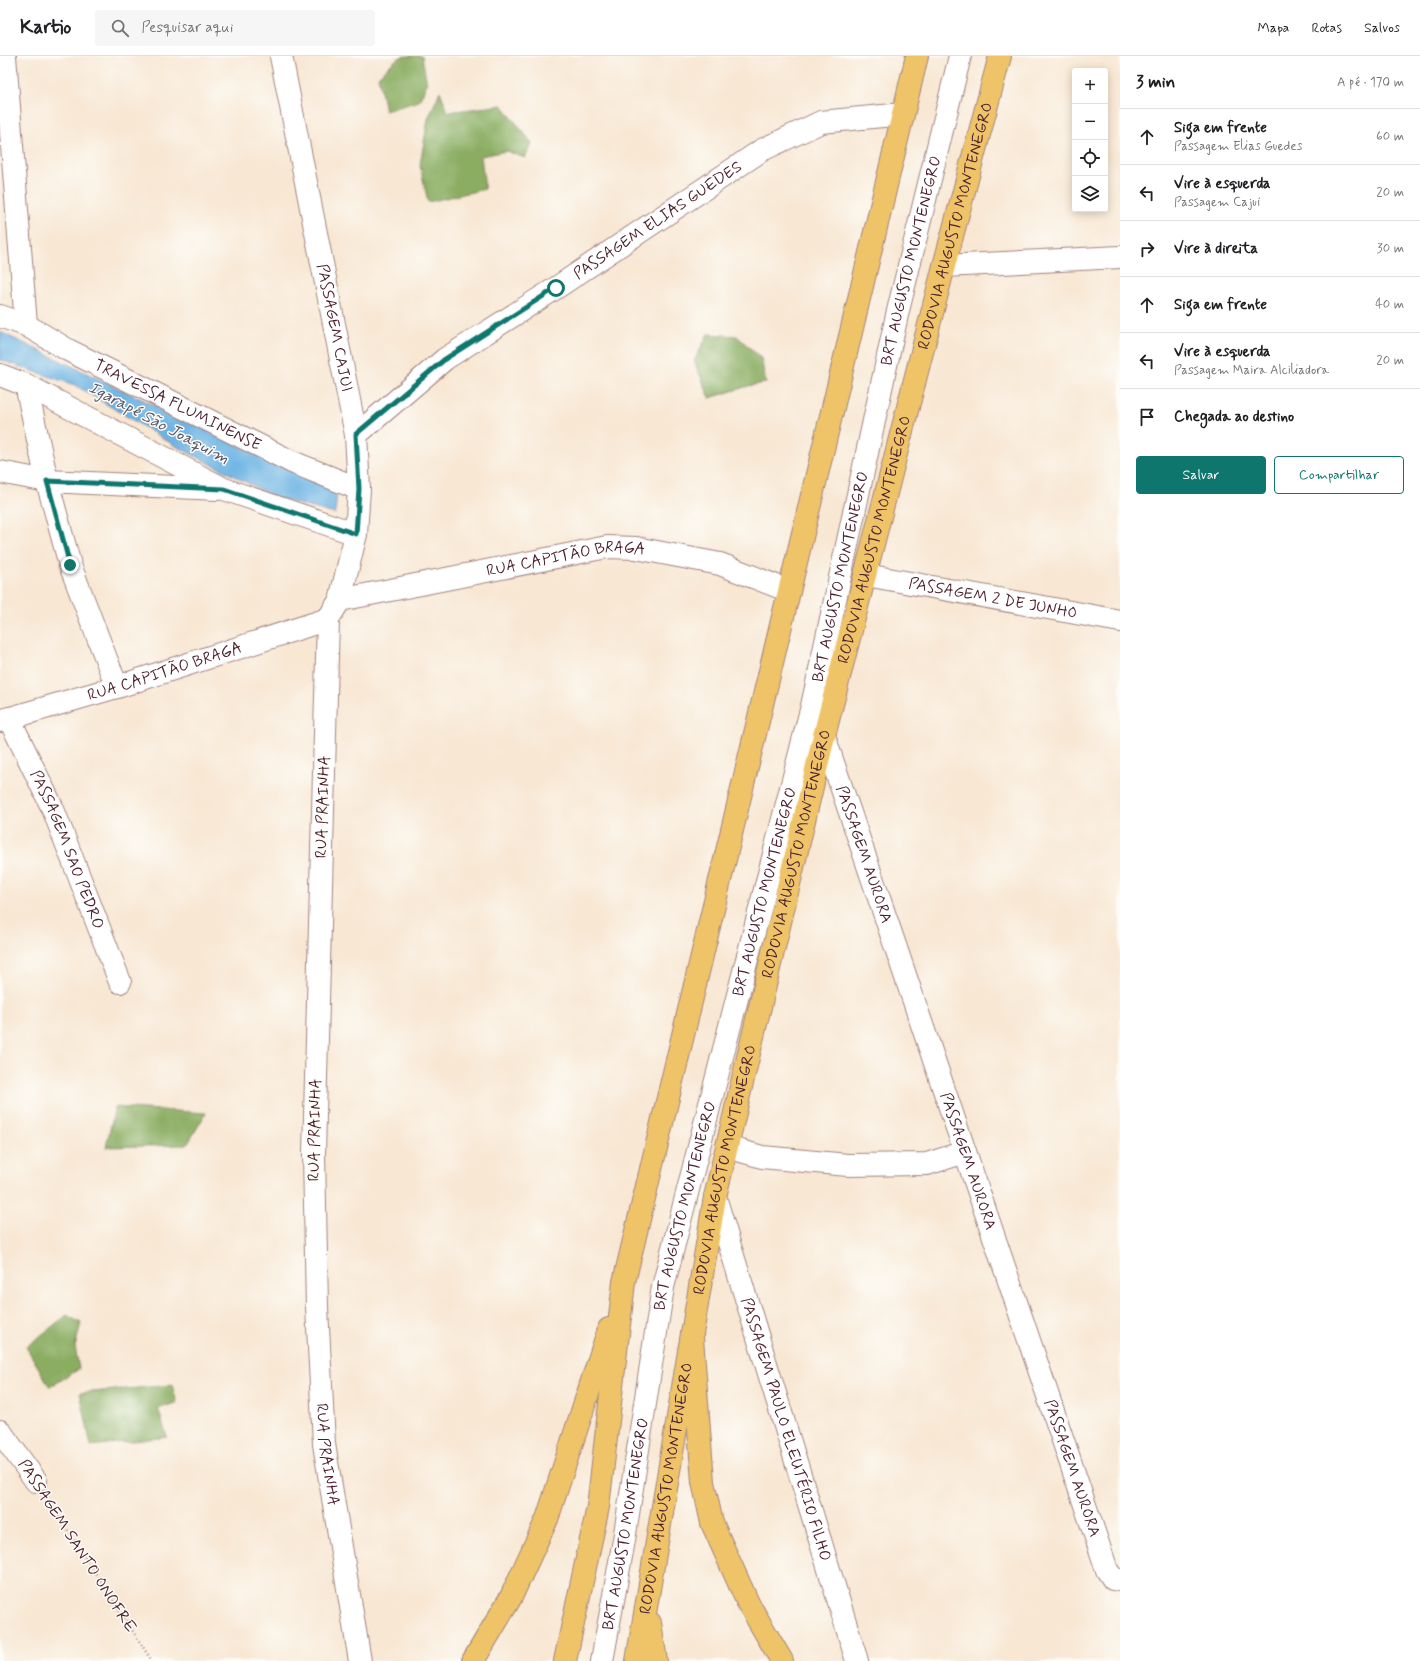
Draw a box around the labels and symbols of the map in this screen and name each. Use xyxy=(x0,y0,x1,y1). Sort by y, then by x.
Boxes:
street label: RODOVIA AUGUSTO MONTENEGRO xyxy=(913,100,998,352)
street label: BRT AUGUSTO MONTENEGRO xyxy=(876,154,946,367)
street label: PASSAGEM ELIAS GUEDES xyxy=(569,156,746,284)
street label: PASSAGEM CAJUI xyxy=(312,262,358,393)
route start xyxy=(547,279,565,297)
street label: TRAVESSA FLUMINENSE xyxy=(91,354,265,455)
water label: Igarapé São Joaquim xyxy=(84,377,233,470)
street label: RODOVIA AUGUSTO MONTENEGRO xyxy=(832,414,916,666)
street label: BRT AUGUSTO MONTENEGRO xyxy=(807,470,873,684)
street label: RUA CAPITÃO BRAGA xyxy=(485,536,647,581)
route end xyxy=(61,556,79,574)
street label: PASSAGEM 2 DE JUNHO xyxy=(907,572,1079,624)
street label: RUA CAPITÃO BRAGA xyxy=(85,637,245,706)
street label: RODOVIA AUGUSTO MONTENEGRO xyxy=(757,727,836,980)
street label: RUA PRAINHA xyxy=(311,755,335,859)
street label: PASSAGEM SAO PEDRO xyxy=(25,767,109,932)
street label: PASSAGEM AURORA xyxy=(831,783,897,926)
street label: BRT AUGUSTO MONTENEGRO xyxy=(727,785,801,998)
street label: RODOVIA AUGUSTO MONTENEGRO xyxy=(688,1043,761,1296)
street label: RUA PRAINHA xyxy=(304,1078,326,1182)
street label: PASSAGEM AURORA xyxy=(935,1090,1001,1233)
street label: BRT AUGUSTO MONTENEGRO xyxy=(649,1099,721,1312)
street label: PASSAGEM PAULO ELEUTÉRIO FILHO xyxy=(736,1295,836,1564)
street label: RODOVIA AUGUSTO MONTENEGRO xyxy=(635,1361,697,1616)
street label: PASSAGEM AURORA xyxy=(1039,1396,1105,1540)
street label: RUA PRAINHA xyxy=(311,1403,345,1507)
street label: BRT AUGUSTO MONTENEGRO xyxy=(597,1416,653,1632)
street label: PASSAGEM SANTO ONOFRE xyxy=(13,1455,141,1637)

